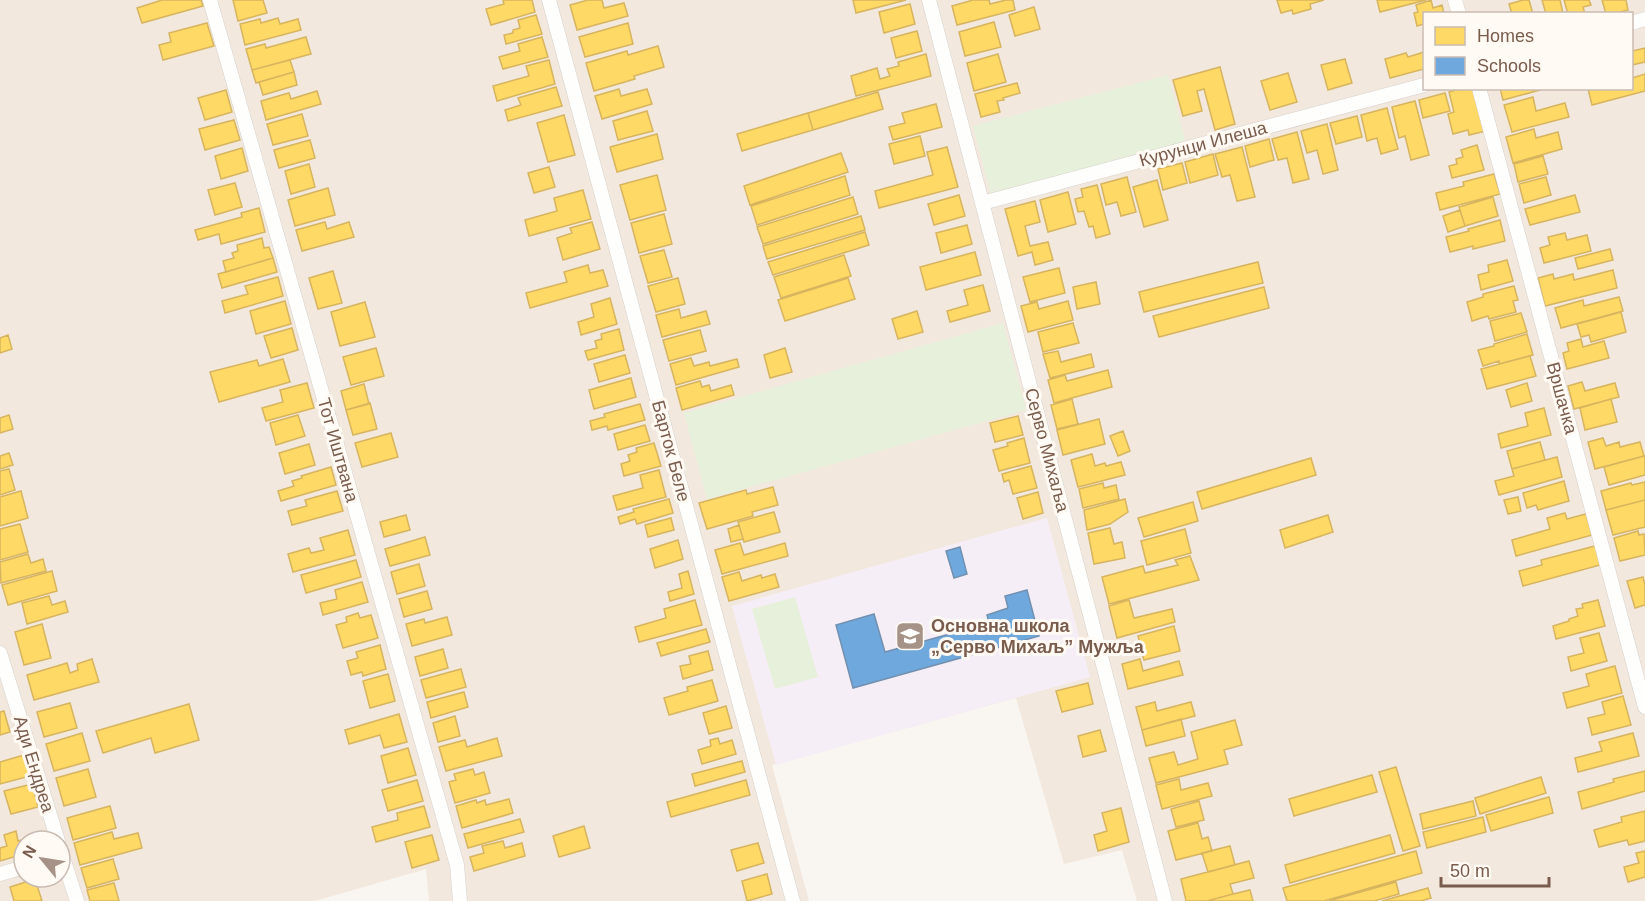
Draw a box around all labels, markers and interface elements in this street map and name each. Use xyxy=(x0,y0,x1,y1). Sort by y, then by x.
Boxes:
legend xyxy=(1423,12,1633,90)
text: Homes xyxy=(1477,26,1534,46)
text: Schools xyxy=(1477,56,1541,76)
street label: Курунци Илеша xyxy=(1137,117,1270,171)
street label: Вршачка xyxy=(1543,360,1581,437)
street label: Серво Михаља xyxy=(1021,386,1073,515)
street label: Тот Иштвана xyxy=(314,396,363,505)
street label: Барток Беле xyxy=(648,398,694,504)
place label: Основна школа „Серво Михаљ” Мужља xyxy=(931,616,1145,657)
school or university icon: Основна школа „Серво Михаљ” Мужља xyxy=(894,620,926,652)
street label: Ади Ендреа xyxy=(10,713,58,816)
north arrow xyxy=(12,829,72,889)
text: N xyxy=(19,842,40,861)
scale bar xyxy=(1441,850,1549,888)
text: 50 m xyxy=(1450,861,1490,881)

